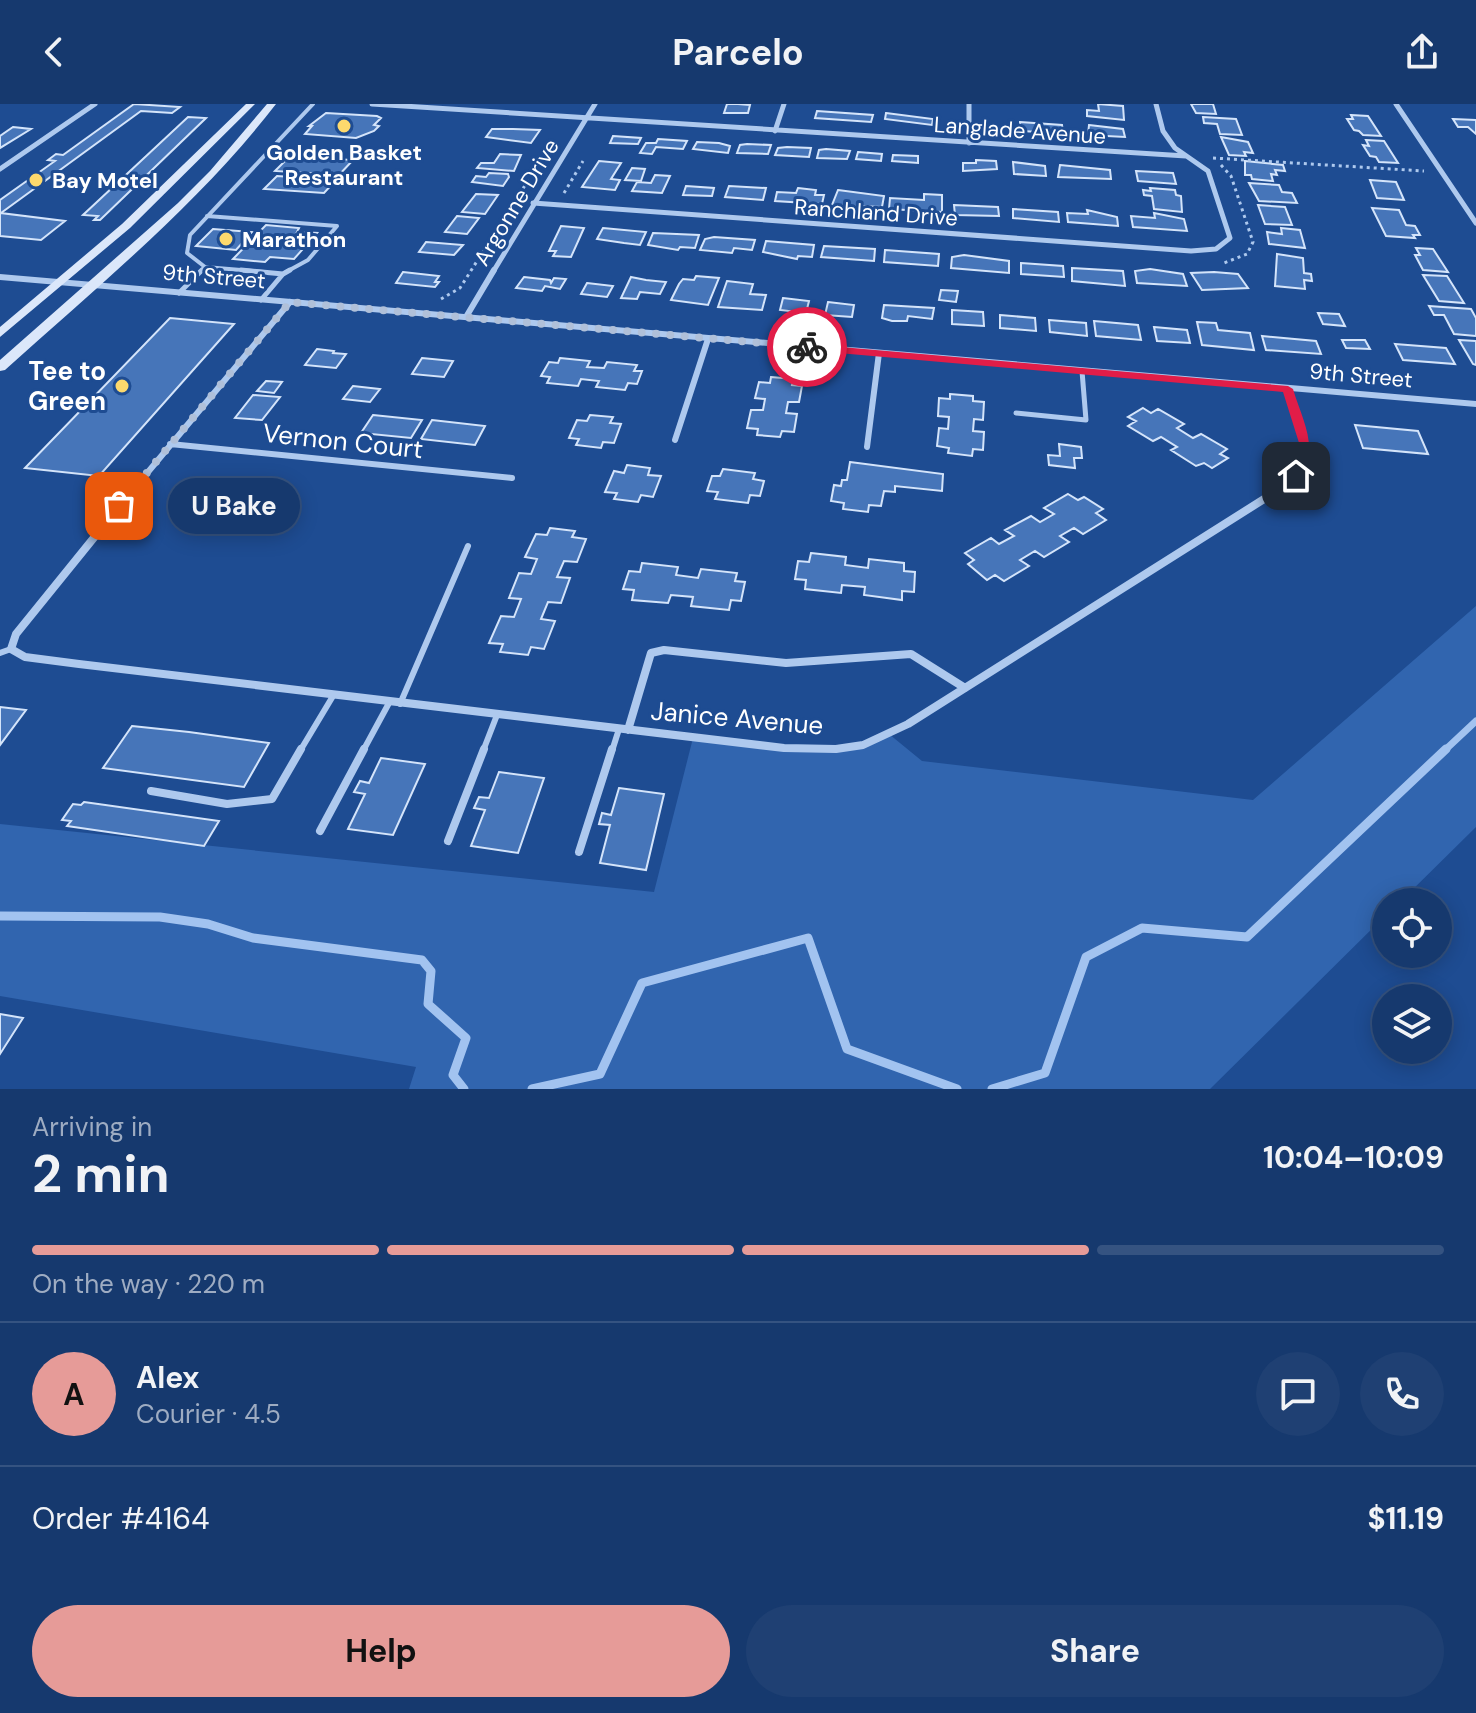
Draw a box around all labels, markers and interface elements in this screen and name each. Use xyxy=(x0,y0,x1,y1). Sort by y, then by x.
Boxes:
text: Parcelo xyxy=(672,29,804,76)
icon: back xyxy=(32,30,76,74)
icon: share xyxy=(1400,30,1444,74)
street label: Langlade Avenue xyxy=(933,110,1107,151)
marker: Golden Basket Restaurant xyxy=(335,117,353,135)
street label: Argonne Drive xyxy=(467,133,566,271)
place label: Golden Basket Restaurant xyxy=(266,138,422,192)
place label: Bay Motel xyxy=(52,166,158,195)
marker: Bay Motel xyxy=(27,171,45,189)
street label: Ranchland Drive xyxy=(793,192,959,233)
place label: Marathon xyxy=(242,225,346,254)
marker: Marathon xyxy=(217,230,235,248)
street label: 9th Street xyxy=(161,258,267,295)
courier xyxy=(767,307,847,387)
icon: bike xyxy=(785,325,829,369)
place label: Tee to Green xyxy=(28,354,106,418)
street label: 9th Street xyxy=(1308,357,1414,394)
marker: Tee to Green xyxy=(113,377,131,395)
street label: Vernon Court xyxy=(261,416,425,466)
pin xyxy=(1262,442,1330,510)
icon: home xyxy=(1274,454,1318,498)
pin xyxy=(85,472,153,540)
callout: U Bake xyxy=(167,478,299,534)
icon: bag xyxy=(97,484,141,528)
text: U Bake xyxy=(191,489,277,523)
street label: Janice Avenue xyxy=(649,694,825,742)
map controls xyxy=(1372,888,1452,1064)
button: locate xyxy=(1372,888,1452,968)
button: layers xyxy=(1372,984,1452,1064)
text: Arriving in xyxy=(32,1110,152,1144)
text: 10:04–10:09 xyxy=(1263,1138,1444,1177)
text: 2 min xyxy=(32,1140,170,1208)
text: On the way · 220 m xyxy=(32,1267,265,1301)
button: chat xyxy=(1256,1352,1340,1436)
button: phone xyxy=(1360,1352,1444,1436)
text: Alex xyxy=(136,1358,199,1397)
text: A xyxy=(63,1375,85,1414)
text: Courier · 4.5 xyxy=(136,1397,281,1431)
text: Order #4164 xyxy=(32,1499,209,1538)
text: $11.19 xyxy=(1367,1499,1444,1538)
button: Help xyxy=(32,1605,730,1697)
button: Share xyxy=(746,1605,1444,1697)

